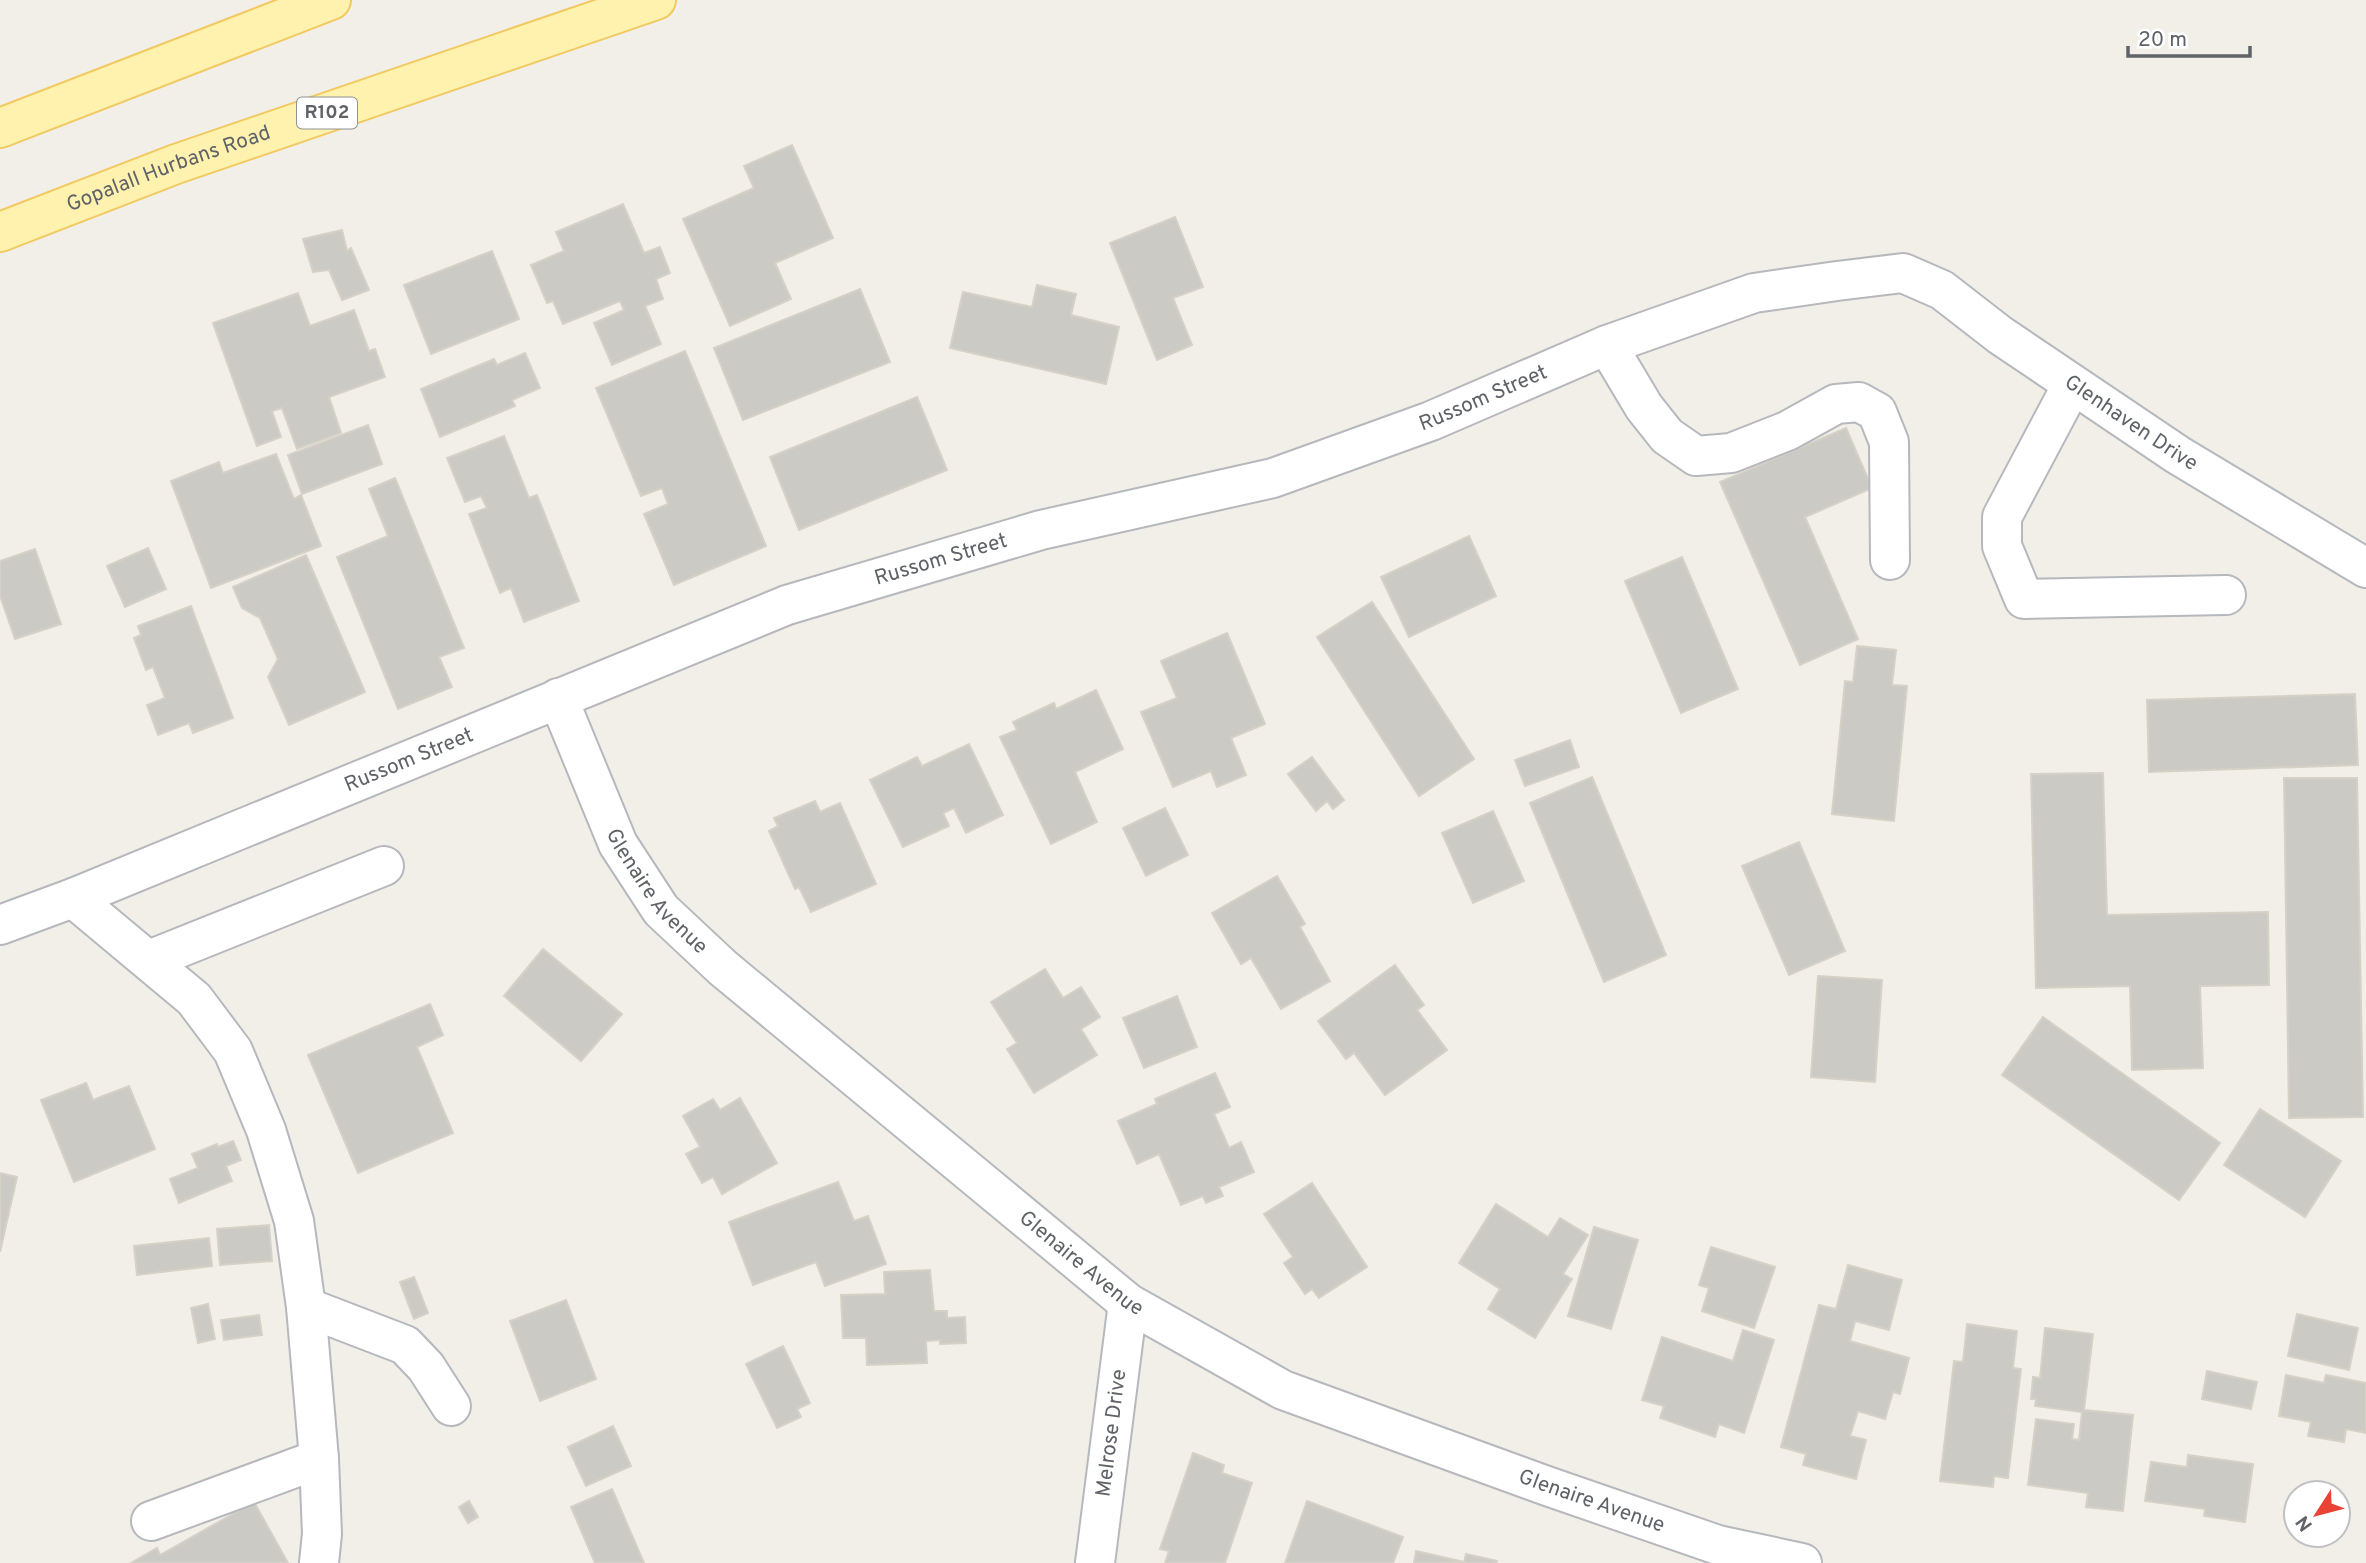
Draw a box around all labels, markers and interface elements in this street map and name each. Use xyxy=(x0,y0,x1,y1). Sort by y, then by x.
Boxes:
scale bar xyxy=(2128,14,2250,58)
text: 20 m xyxy=(2138,27,2187,54)
road number: R102 xyxy=(297,97,357,128)
street label: Gopalall Hurbans Road xyxy=(63,119,274,219)
street label: Russom Street xyxy=(1415,359,1552,438)
street label: Glenhaven Drive xyxy=(2059,369,2203,477)
street label: Russom Street xyxy=(871,527,1010,592)
street label: Russom Street xyxy=(340,722,478,799)
street label: Glenaire Avenue xyxy=(600,825,713,960)
street label: Glenaire Avenue xyxy=(1013,1205,1148,1322)
street label: Melrose Drive xyxy=(1090,1368,1133,1499)
street label: Glenaire Avenue xyxy=(1515,1463,1668,1539)
north arrow xyxy=(2282,1479,2352,1549)
text: N xyxy=(2291,1510,2319,1535)

